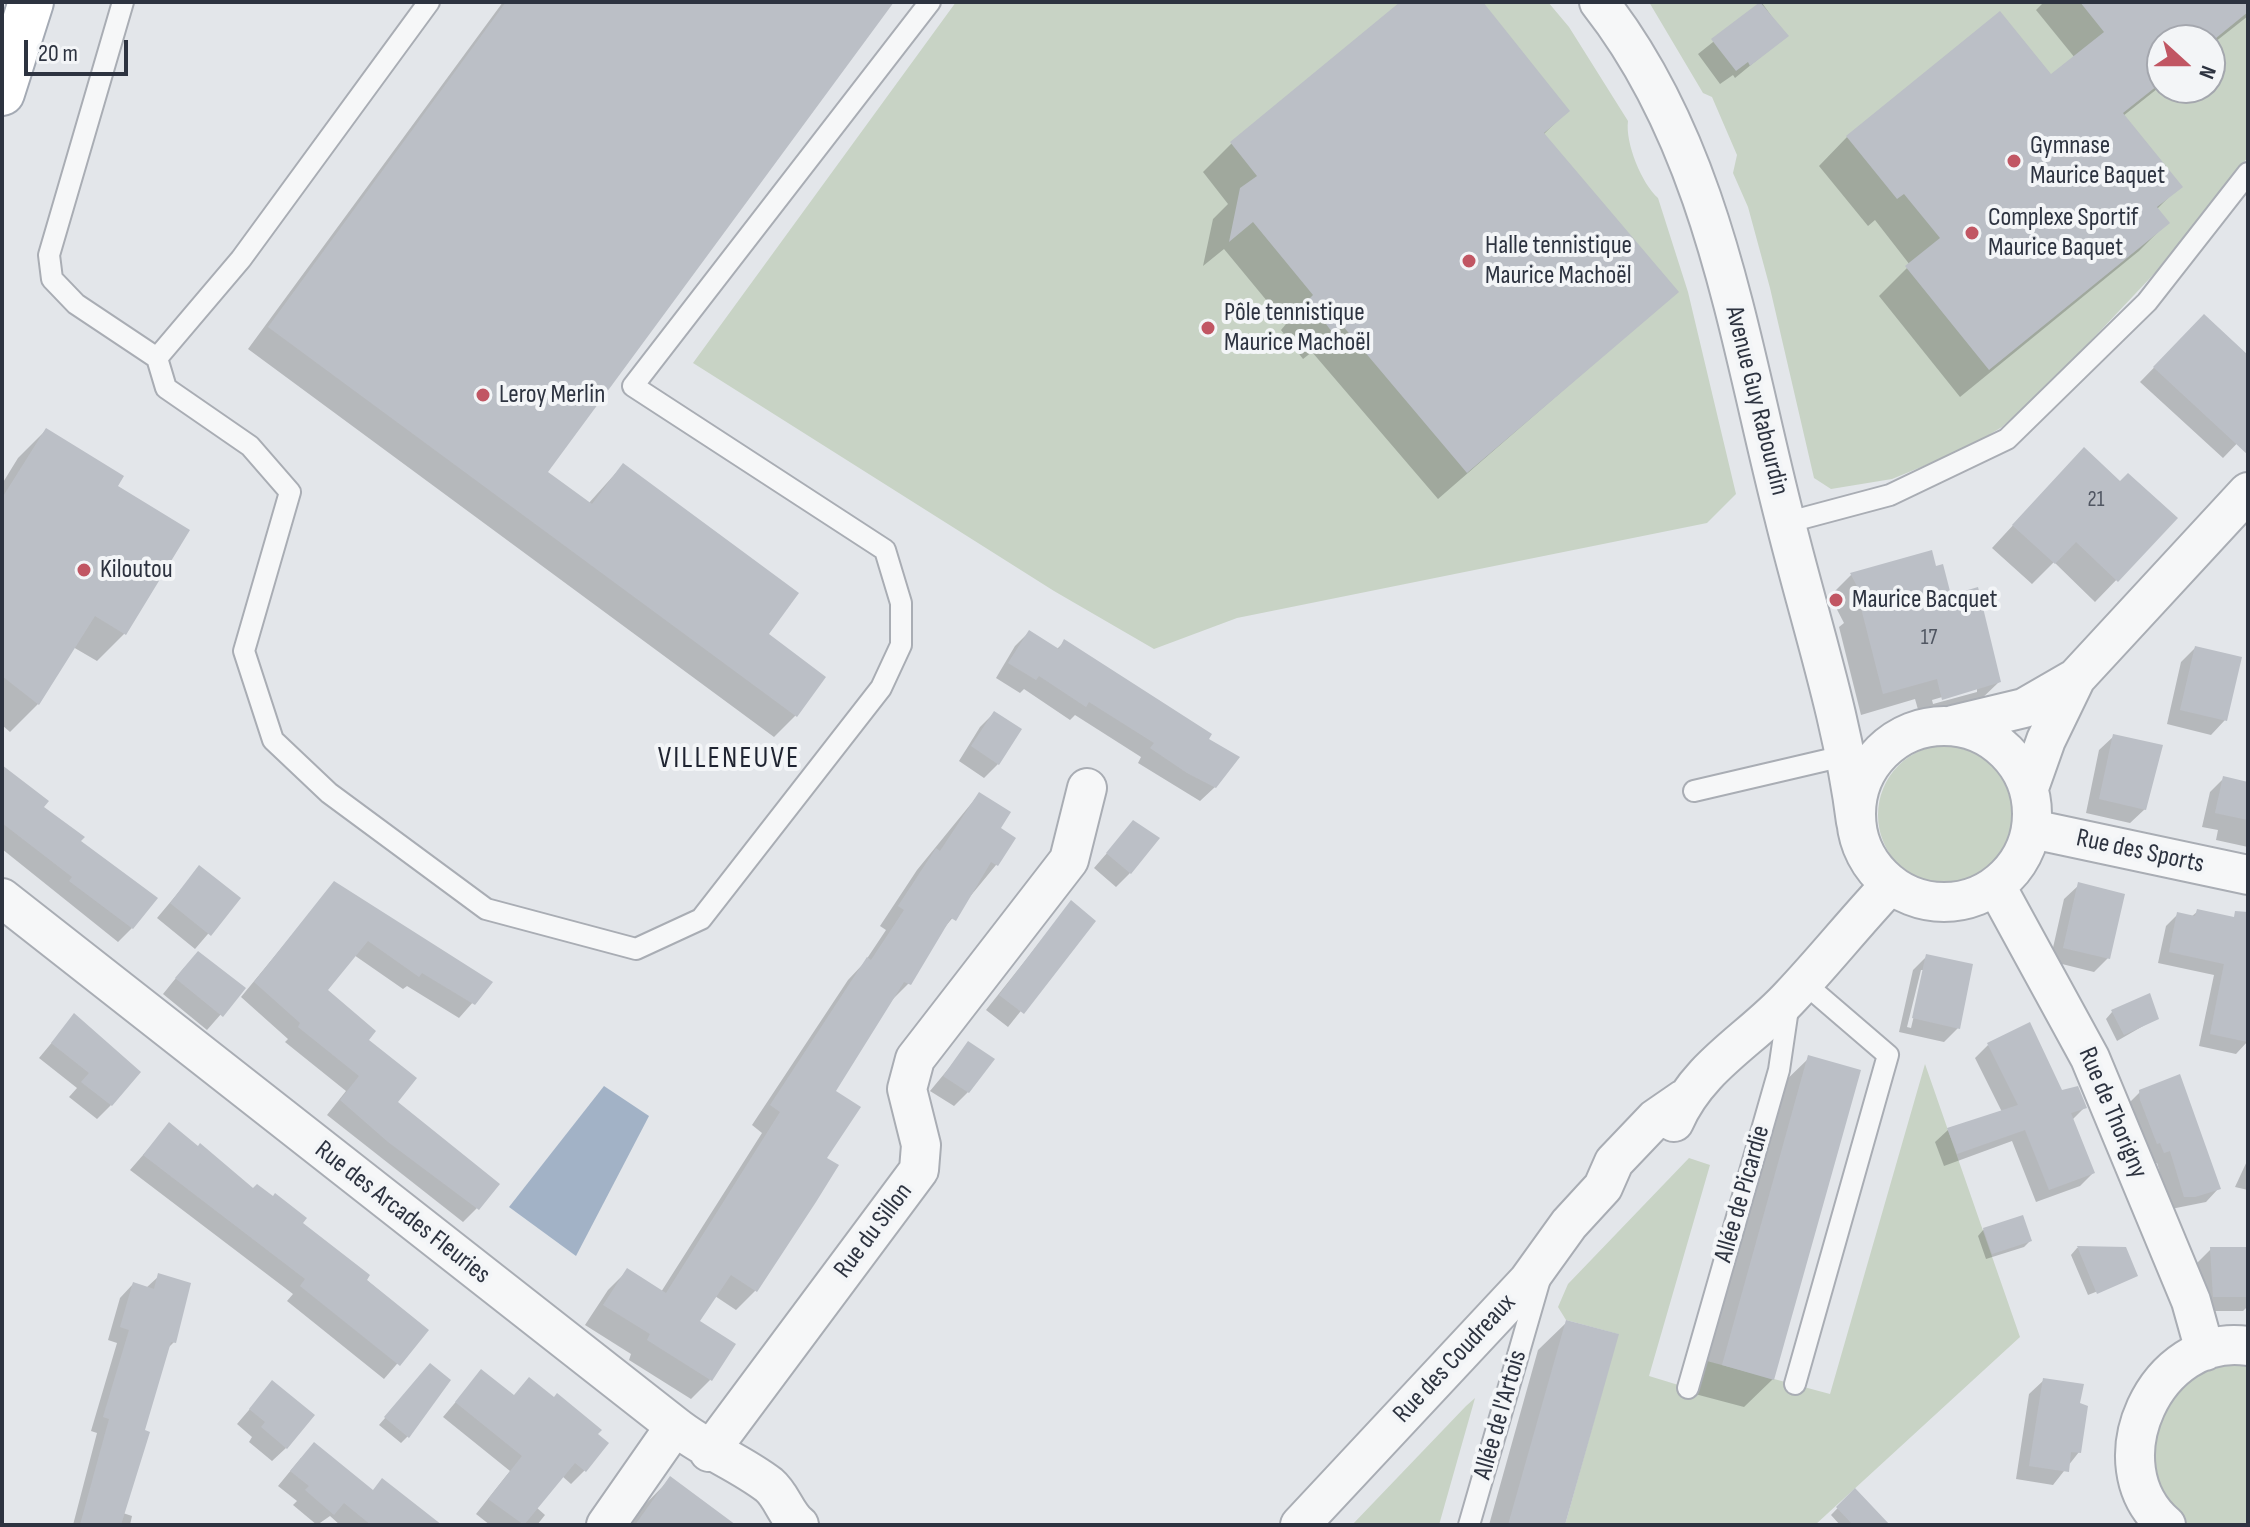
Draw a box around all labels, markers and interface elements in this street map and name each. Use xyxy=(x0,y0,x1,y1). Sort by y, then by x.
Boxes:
scale bar xyxy=(28,24,132,74)
north arrow xyxy=(2146,24,2226,104)
text: 20 m xyxy=(38,39,78,68)
text: N xyxy=(2192,62,2222,82)
place label: Gymnase Maurice Baquet xyxy=(2030,130,2165,192)
marker: Gymnase Maurice Baquet xyxy=(2005,152,2023,170)
place label: Complexe Sportif Maurice Baquet xyxy=(1988,202,2138,264)
marker: Complexe Sportif Maurice Baquet xyxy=(1963,224,1981,242)
place label: Halle tennistique Maurice Machoël xyxy=(1485,230,1632,292)
marker: Halle tennistique Maurice Machoël xyxy=(1460,252,1478,270)
place label: Pôle tennistique Maurice Machoël xyxy=(1224,297,1371,358)
street label: Avenue Guy Rabourdin xyxy=(1717,303,1795,499)
marker: Pôle tennistique Maurice Machoël xyxy=(1199,319,1217,337)
place label: Leroy Merlin xyxy=(499,379,605,411)
marker: Leroy Merlin xyxy=(474,386,492,404)
house number: 21 xyxy=(2088,487,2104,513)
place label: Kiloutou xyxy=(100,554,173,586)
marker: Kiloutou xyxy=(75,561,93,579)
place label: Maurice Bacquet xyxy=(1852,584,1997,616)
marker: Maurice Bacquet xyxy=(1827,591,1845,609)
house number: 17 xyxy=(1921,625,1937,651)
district label: VILLENEUVE xyxy=(658,741,800,777)
street label: Rue des Sports xyxy=(2073,823,2207,881)
street label: Rue de Thorigny xyxy=(2071,1043,2153,1183)
street label: Allée de Picardie xyxy=(1709,1122,1777,1266)
street label: Rue des Arcades Fleuries xyxy=(308,1135,496,1291)
street label: Rue du Sillon xyxy=(828,1177,920,1285)
street label: Rue des Coudreaux xyxy=(1387,1288,1523,1430)
street label: Allée de l'Artois xyxy=(1468,1347,1534,1483)

